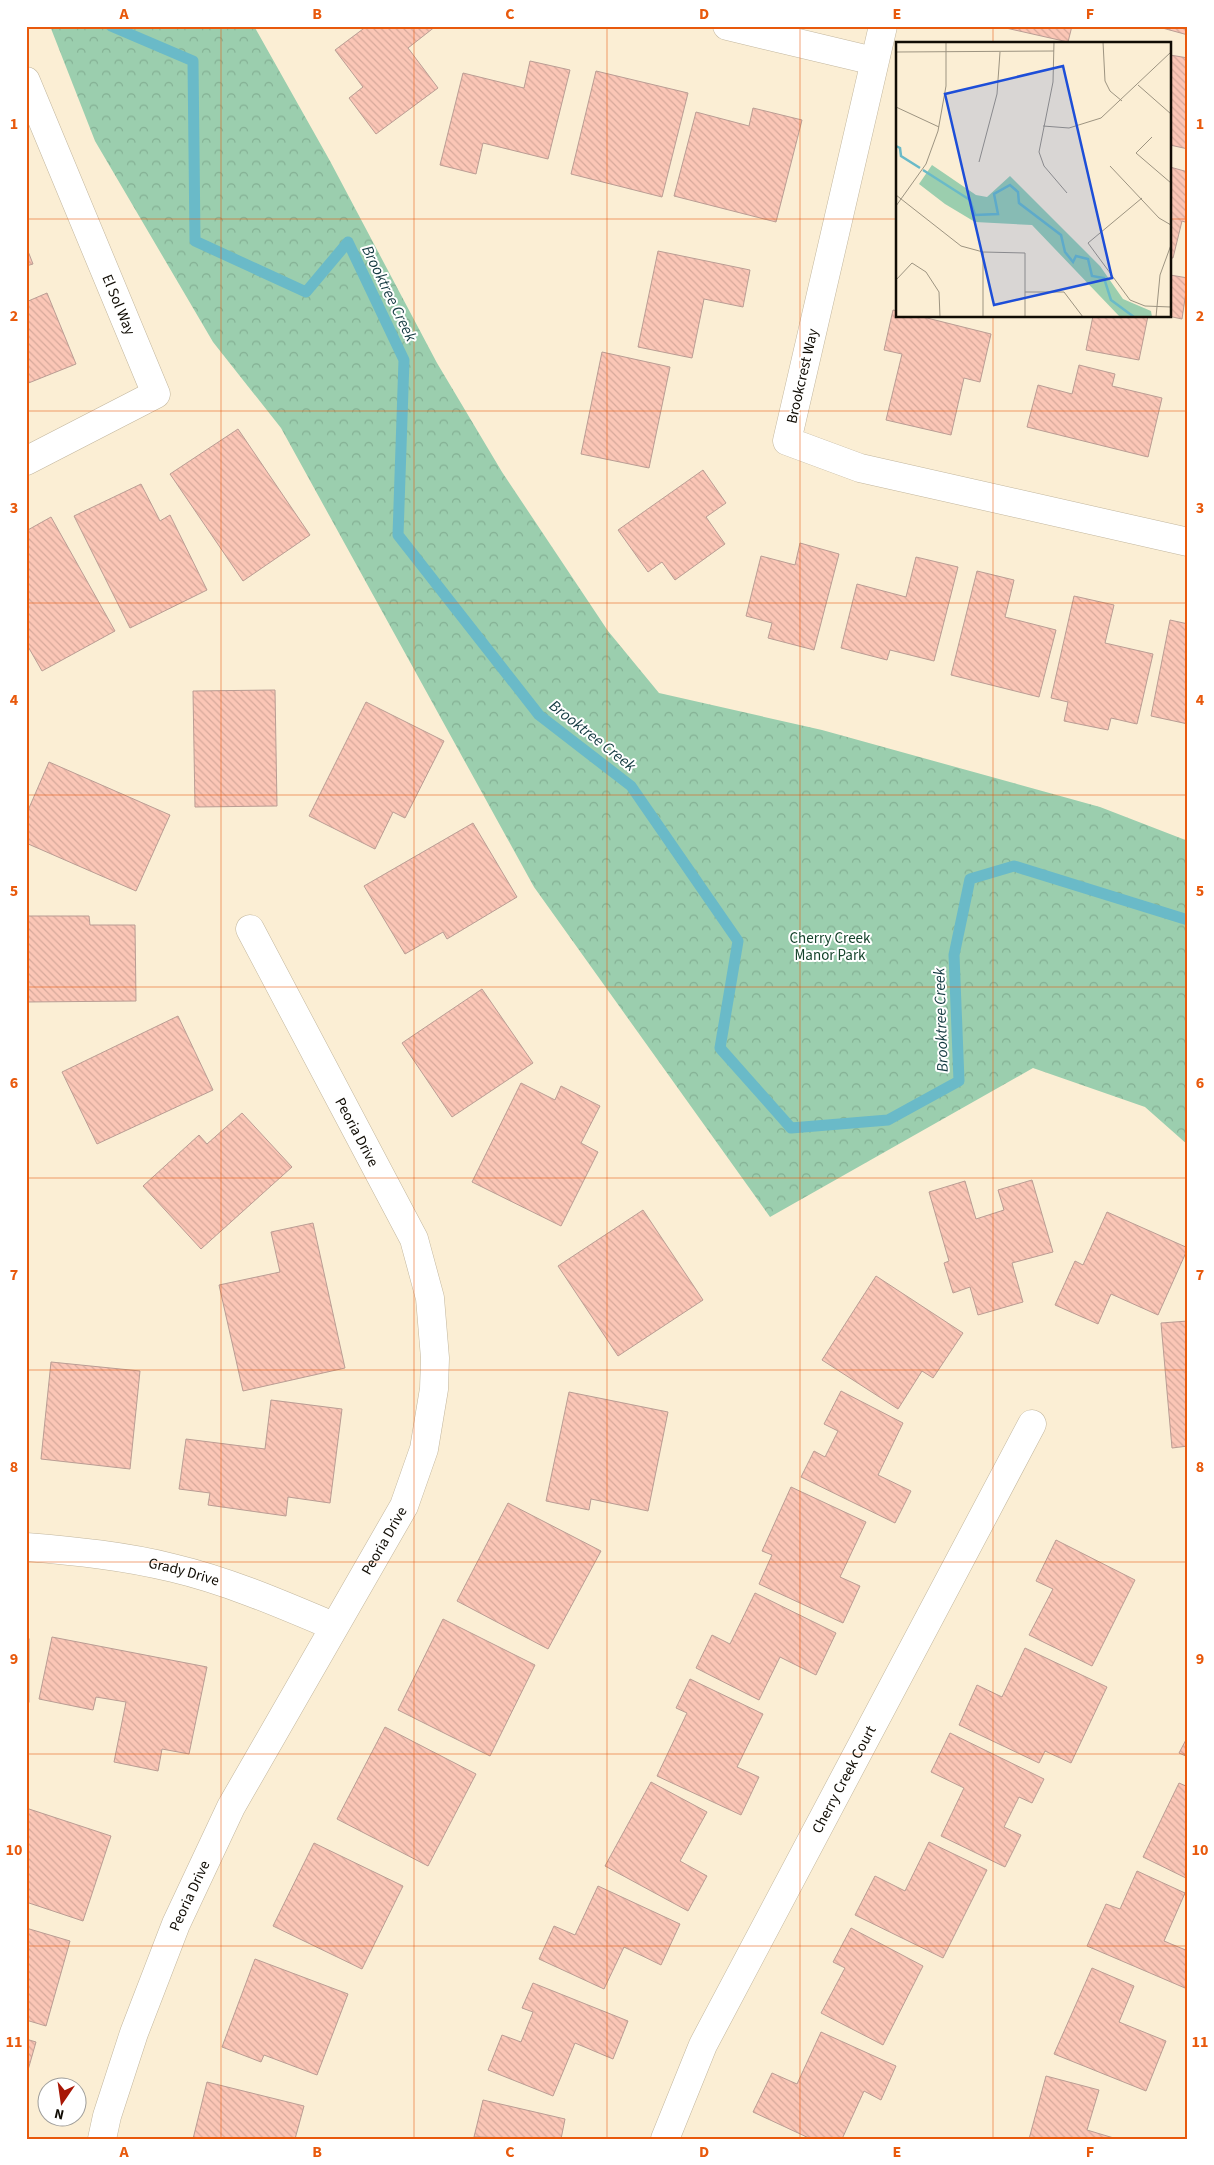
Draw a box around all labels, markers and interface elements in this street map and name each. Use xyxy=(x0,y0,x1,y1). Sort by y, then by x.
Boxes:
text: A xyxy=(118,3,129,25)
text: B xyxy=(312,3,322,25)
text: C xyxy=(505,3,515,25)
text: D xyxy=(699,3,709,25)
text: E xyxy=(893,3,901,25)
text: F xyxy=(1086,3,1094,25)
inset map xyxy=(896,42,1172,318)
text: 1 xyxy=(10,113,18,135)
text: 1 xyxy=(1196,113,1204,135)
water label: Brooktree Creek xyxy=(356,242,422,346)
street label: El Sol Way xyxy=(96,271,140,338)
text: 2 xyxy=(10,305,18,327)
text: 2 xyxy=(1196,305,1204,327)
street label: Brookcrest Way xyxy=(781,327,824,426)
text: 3 xyxy=(10,497,18,519)
text: 3 xyxy=(1196,497,1204,519)
text: 4 xyxy=(10,689,19,711)
text: 4 xyxy=(1196,689,1205,711)
water label: Brooktree Creek xyxy=(544,695,641,777)
text: 5 xyxy=(10,880,18,902)
text: 5 xyxy=(1196,880,1204,902)
park label: Cherry Creek Manor Park xyxy=(790,928,871,966)
water label: Brooktree Creek xyxy=(928,967,954,1073)
text: 6 xyxy=(10,1072,18,1094)
text: 6 xyxy=(1196,1072,1204,1094)
street label: Peoria Drive xyxy=(330,1094,384,1171)
text: 7 xyxy=(10,1264,18,1286)
text: 7 xyxy=(1196,1264,1204,1286)
text: 8 xyxy=(10,1456,18,1478)
text: 8 xyxy=(1196,1456,1204,1478)
street label: Peoria Drive xyxy=(356,1503,412,1579)
street label: Grady Drive xyxy=(146,1553,222,1592)
text: 9 xyxy=(10,1648,18,1670)
text: 9 xyxy=(1196,1648,1204,1670)
street label: Cherry Creek Court xyxy=(807,1722,881,1837)
text: 10 xyxy=(6,1839,22,1861)
text: 10 xyxy=(1192,1839,1208,1861)
street label: Peoria Drive xyxy=(164,1857,215,1934)
text: 11 xyxy=(6,2031,22,2053)
text: 11 xyxy=(1192,2031,1208,2053)
north arrow xyxy=(38,2078,88,2128)
text: N xyxy=(53,2103,66,2124)
text: A xyxy=(118,2141,129,2163)
text: B xyxy=(312,2141,322,2163)
text: C xyxy=(505,2141,515,2163)
text: D xyxy=(699,2141,709,2163)
text: E xyxy=(893,2141,901,2163)
text: F xyxy=(1086,2141,1094,2163)

